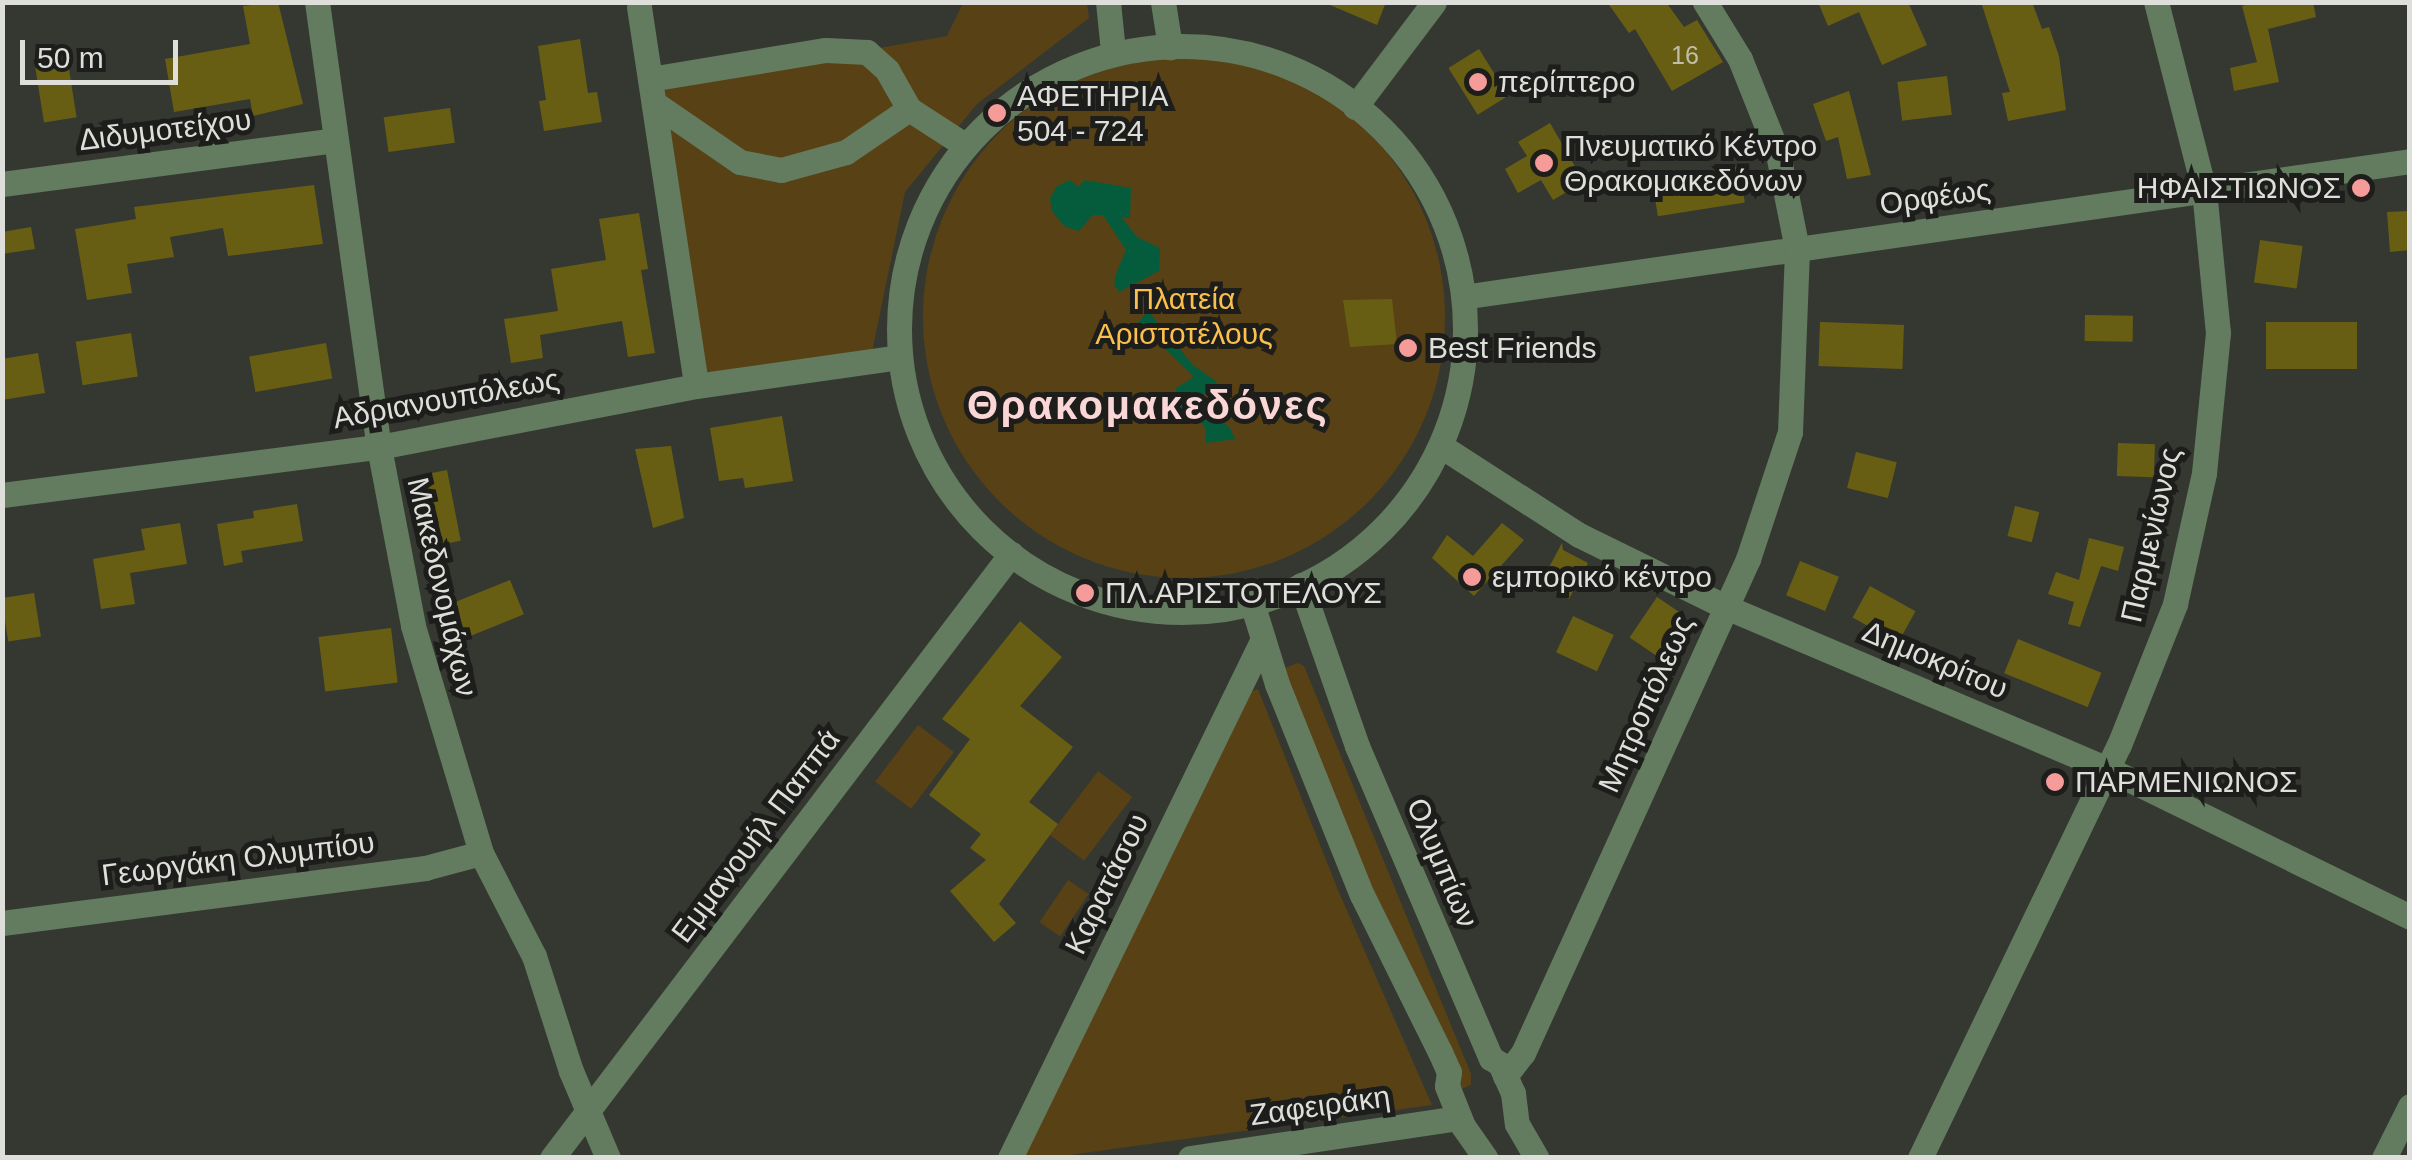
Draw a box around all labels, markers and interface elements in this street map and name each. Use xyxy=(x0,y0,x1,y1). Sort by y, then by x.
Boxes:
scale bar xyxy=(25,20,182,82)
house number: 16 xyxy=(1671,40,1699,70)
text: 50 m xyxy=(37,41,104,74)
place label: περίπτερο xyxy=(1498,64,1635,100)
marker: περίπτερο xyxy=(1467,71,1489,93)
place label: ΑΦΕΤΗΡΙΑ 504 - 724 xyxy=(1017,78,1168,148)
street label: Διδυμοτείχου xyxy=(77,102,253,158)
marker: ΑΦΕΤΗΡΙΑ 504 - 724 xyxy=(986,102,1008,124)
place label: Πνευματικό Κέντρο Θρακομακεδόνων xyxy=(1564,128,1817,198)
marker: Πνευματικό Κέντρο Θρακομακεδόνων xyxy=(1533,152,1555,174)
place label: ΗΦΑΙΣΤΙΩΝΟΣ xyxy=(2137,170,2341,206)
street label: Ορφέως xyxy=(1877,171,1993,223)
marker: ΗΦΑΙΣΤΙΩΝΟΣ xyxy=(2350,177,2372,199)
park label: Πλατεία Αριστοτέλους xyxy=(1095,281,1273,352)
place label: Best Friends xyxy=(1428,330,1596,366)
marker: Best Friends xyxy=(1397,337,1419,359)
street label: Αδριανουπόλεως xyxy=(330,361,562,437)
district label: Θρακομακεδόνες xyxy=(967,381,1329,429)
street label: Παρμενίωνος xyxy=(2113,444,2189,626)
street label: Μακεδονομάχων xyxy=(399,474,485,700)
place label: εμπορικό κέντρο xyxy=(1492,559,1712,595)
marker: εμπορικό κέντρο xyxy=(1461,566,1483,588)
place label: ΠΛ.ΑΡΙΣΤΟΤΕΛΟΥΣ xyxy=(1105,575,1382,611)
marker: ΠΛ.ΑΡΙΣΤΟΤΕΛΟΥΣ xyxy=(1074,582,1096,604)
street label: Μητροπόλεως xyxy=(1591,610,1701,798)
street label: Δημοκρίτου xyxy=(1857,613,2013,707)
street label: Εμμανουήλ Παππά xyxy=(664,722,848,950)
place label: ΠΑΡΜΕΝΙΩΝΟΣ xyxy=(2075,764,2298,800)
marker: ΠΑΡΜΕΝΙΩΝΟΣ xyxy=(2044,771,2066,793)
street label: Ολυμπίων xyxy=(1399,793,1485,933)
street label: Καρατάσου xyxy=(1058,808,1156,960)
street label: Γεωργάκη Ολυμπίου xyxy=(100,824,376,894)
street label: Ζαφειράκη xyxy=(1248,1078,1392,1134)

